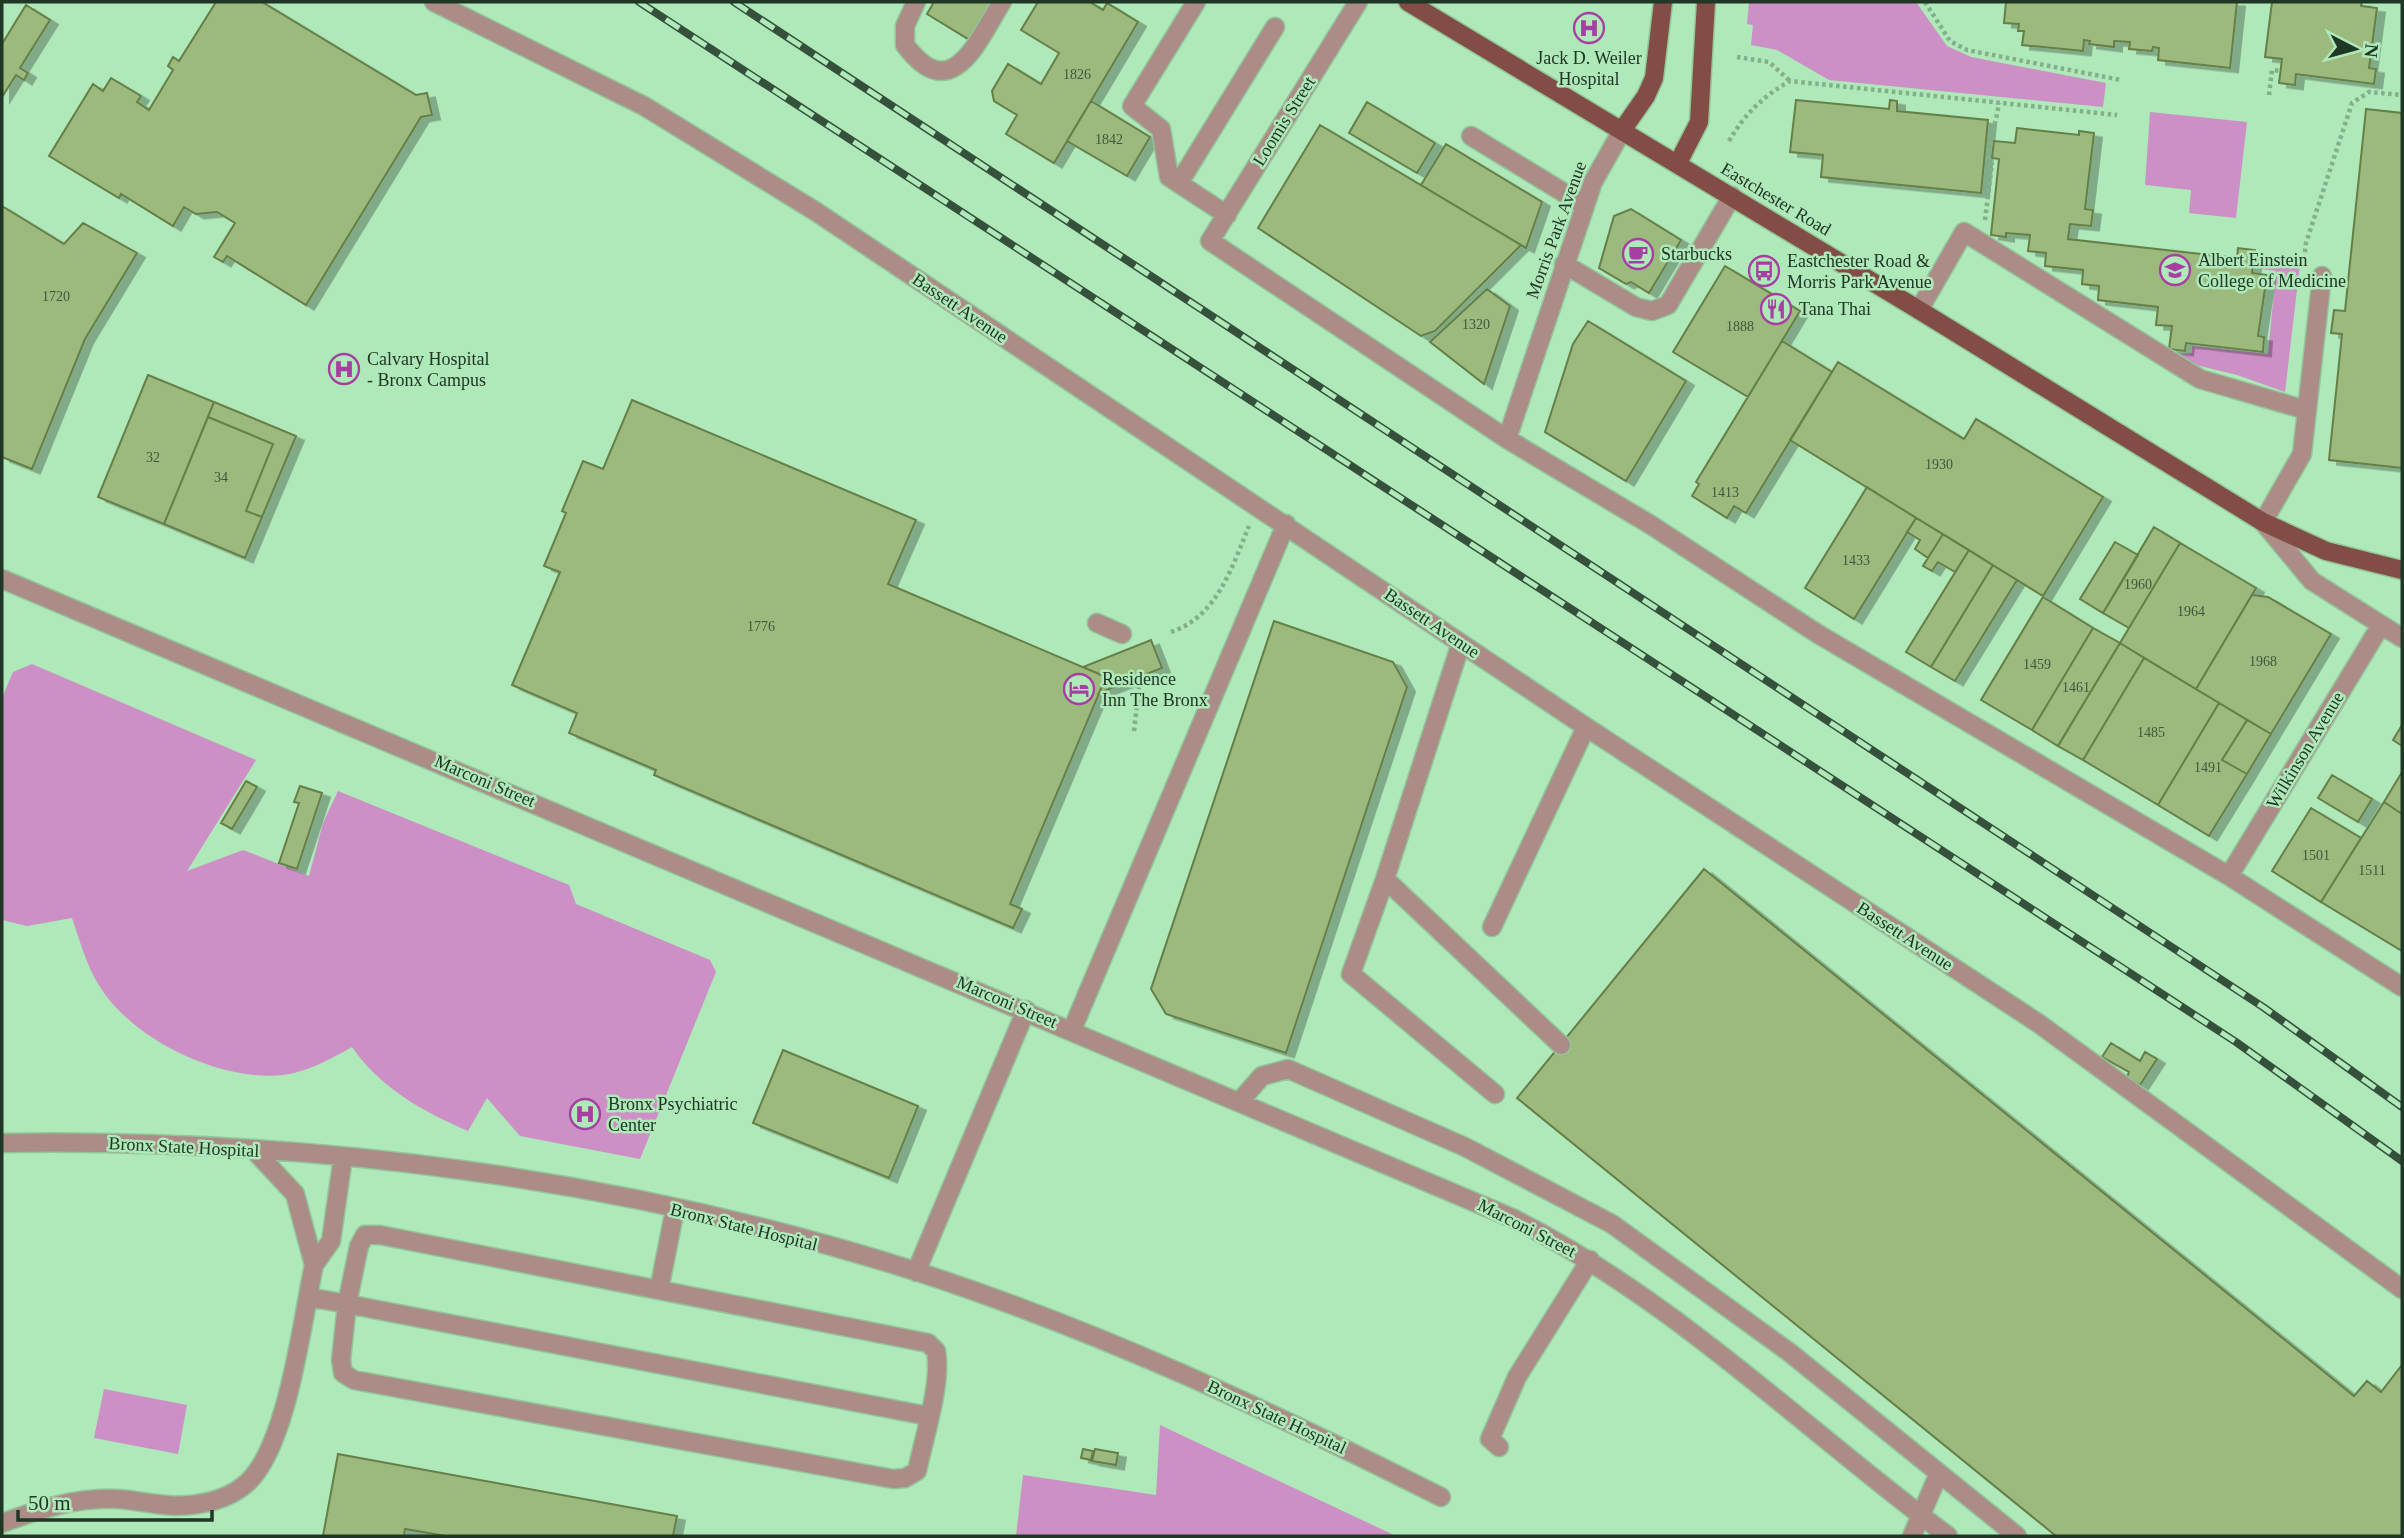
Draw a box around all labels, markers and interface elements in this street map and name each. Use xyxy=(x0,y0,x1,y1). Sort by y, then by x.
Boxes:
hospital icon: Jack D. Weiler Hospital xyxy=(1572,11,1606,45)
north arrow xyxy=(2320,14,2390,84)
text: N xyxy=(2360,43,2383,59)
place label: Jack D. Weiler Hospital xyxy=(1536,48,1642,89)
house number: 1826 xyxy=(1063,67,1091,82)
street label: Loomis Street xyxy=(1249,73,1319,169)
house number: 1842 xyxy=(1095,132,1123,147)
street label: Eastchester Road xyxy=(1718,158,1834,240)
street label: Morris Park Avenue xyxy=(1522,159,1590,301)
cafe icon: Starbucks xyxy=(1621,237,1655,271)
place label: Starbucks xyxy=(1661,244,1732,264)
place label: Albert Einstein College of Medicine xyxy=(2198,250,2346,291)
place label: Eastchester Road & Morris Park Avenue xyxy=(1787,251,1932,292)
school or university icon: Albert Einstein College of Medicine xyxy=(2158,253,2192,287)
bus stop icon: Eastchester Road & Morris Park Avenue xyxy=(1747,254,1781,288)
street label: Bassett Avenue xyxy=(909,269,1011,347)
house number: 1720 xyxy=(42,289,70,304)
restaurant icon: Tana Thai xyxy=(1759,292,1793,326)
place label: Tana Thai xyxy=(1799,299,1871,319)
house number: 1320 xyxy=(1462,317,1490,332)
house number: 1888 xyxy=(1726,319,1754,334)
place label: Calvary Hospital - Bronx Campus xyxy=(367,349,489,390)
hospital icon: Calvary Hospital - Bronx Campus xyxy=(327,352,361,386)
house number: 32 xyxy=(146,450,160,465)
house number: 1930 xyxy=(1925,457,1953,472)
house number: 34 xyxy=(214,470,228,485)
house number: 1413 xyxy=(1711,485,1739,500)
house number: 1433 xyxy=(1842,553,1870,568)
house number: 1960 xyxy=(2124,577,2152,592)
street label: Bassett Avenue xyxy=(1381,584,1483,662)
house number: 1964 xyxy=(2177,604,2205,619)
house number: 1776 xyxy=(747,619,775,634)
house number: 1968 xyxy=(2249,654,2277,669)
house number: 1459 xyxy=(2023,657,2051,672)
place label: Residence Inn The Bronx xyxy=(1102,669,1208,710)
hotel icon: Residence Inn The Bronx xyxy=(1062,672,1096,706)
house number: 1461 xyxy=(2062,680,2090,695)
street label: Wilkinson Avenue xyxy=(2262,688,2348,812)
house number: 1485 xyxy=(2137,725,2165,740)
street label: Marconi Street xyxy=(432,751,538,811)
house number: 1491 xyxy=(2194,760,2222,775)
house number: 1501 xyxy=(2302,848,2330,863)
house number: 1511 xyxy=(2358,863,2386,878)
street label: Bassett Avenue xyxy=(1853,898,1957,974)
street label: Marconi Street xyxy=(954,972,1060,1032)
place label: Bronx Psychiatric Center xyxy=(608,1094,737,1135)
hospital icon: Bronx Psychiatric Center xyxy=(568,1097,602,1131)
street label: Bronx State Hospital xyxy=(108,1133,260,1161)
street label: Marconi Street xyxy=(1475,1195,1579,1261)
street label: Bronx State Hospital xyxy=(668,1199,820,1255)
street label: Bronx State Hospital xyxy=(1204,1376,1350,1458)
scale bar xyxy=(18,1478,212,1522)
text: 50 m xyxy=(28,1491,71,1515)

